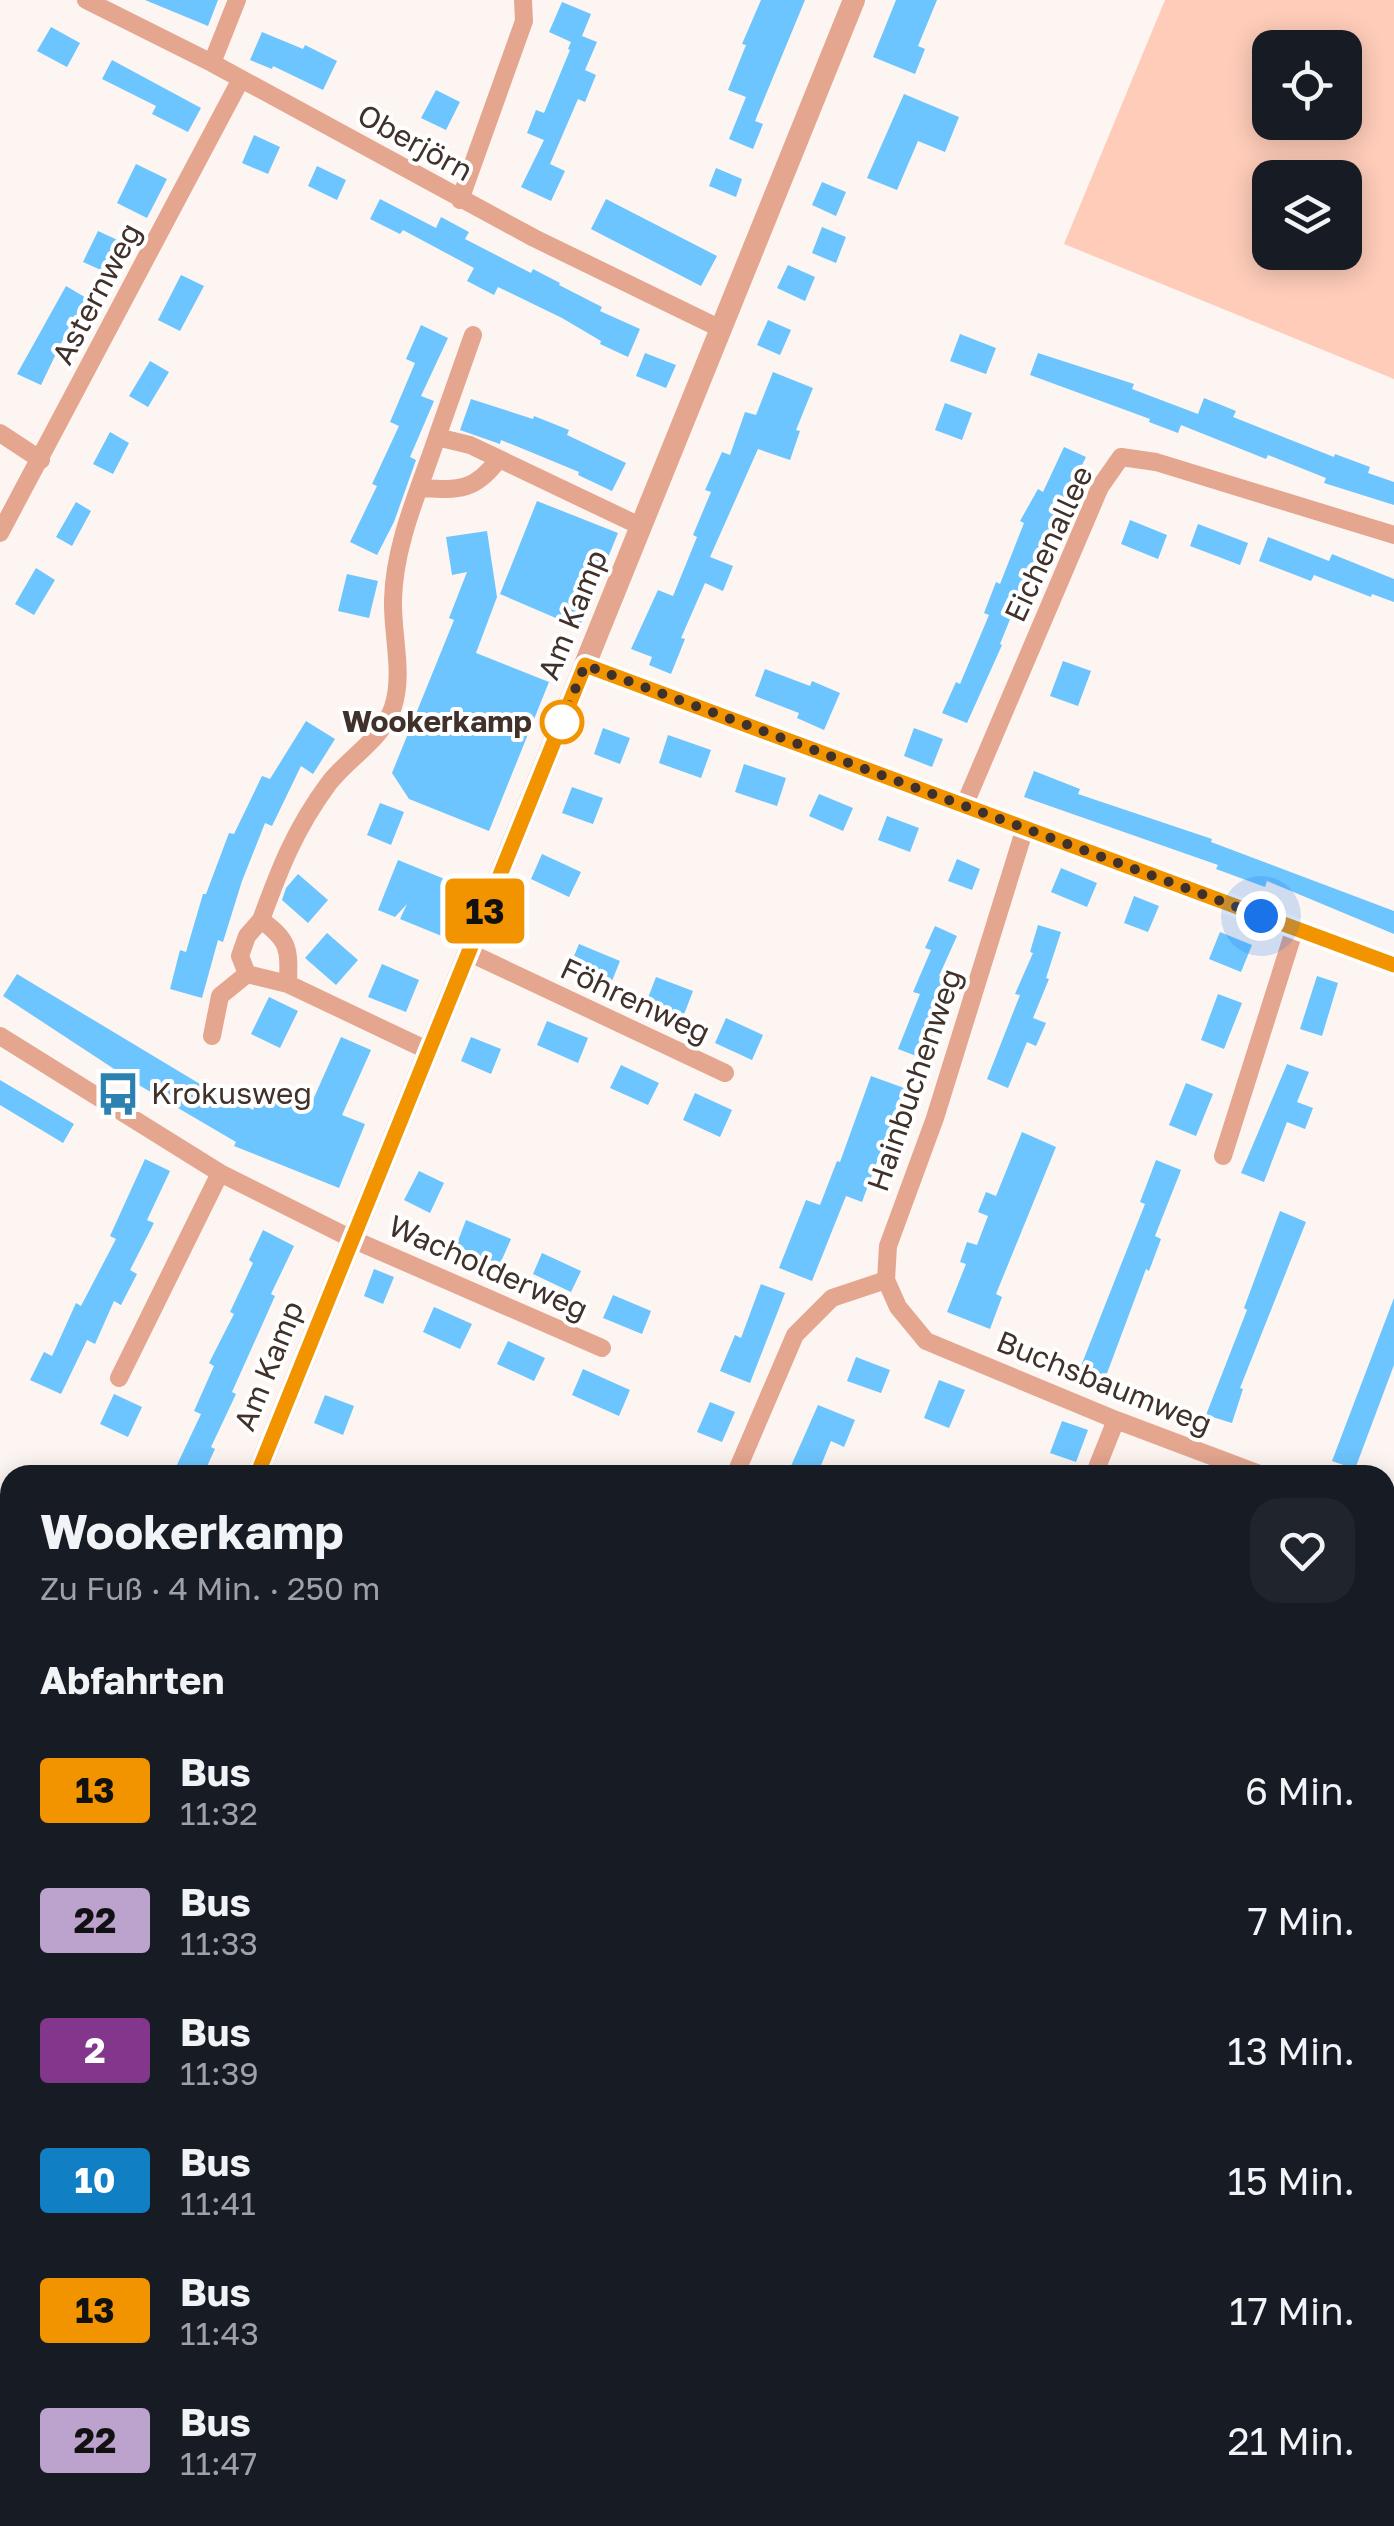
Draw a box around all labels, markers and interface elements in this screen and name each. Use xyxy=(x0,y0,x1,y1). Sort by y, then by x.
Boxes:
map controls xyxy=(1252,30,1362,270)
button: locate xyxy=(1252,30,1362,140)
street label: Oberjörn xyxy=(352,96,479,188)
button: layers xyxy=(1252,160,1362,270)
street label: Asternweg xyxy=(44,217,148,370)
street label: Eichenallee xyxy=(996,460,1100,627)
street label: Am Kamp xyxy=(530,545,614,685)
marker: Wookerkamp xyxy=(541,701,583,743)
place label: Wookerkamp xyxy=(342,703,532,739)
line badge: 13 xyxy=(440,878,530,944)
text: 13 xyxy=(465,890,505,932)
your location xyxy=(1236,891,1286,941)
street label: Föhrenweg xyxy=(555,950,716,1050)
street label: Hainbuchenweg xyxy=(859,964,969,1196)
bus stop icon: Krokusweg xyxy=(94,1070,142,1118)
place label: Krokusweg xyxy=(151,1075,312,1111)
street label: Wacholderweg xyxy=(383,1207,594,1327)
street label: Am Kamp xyxy=(226,1296,310,1436)
street label: Buchsbaumweg xyxy=(992,1323,1217,1442)
button: heart xyxy=(1250,1498,1355,1603)
text: Wookerkamp xyxy=(40,1502,344,1560)
text: Zu Fuß · 4 Min. · 250 m xyxy=(40,1569,380,1607)
text: Abfahrten xyxy=(40,1657,224,1702)
text: Bus xyxy=(180,1749,251,1794)
text: 6 Min. xyxy=(1245,1768,1355,1813)
text: 13 xyxy=(75,1769,115,1811)
text: 11:32 xyxy=(180,1794,258,1832)
text: Bus xyxy=(180,1879,251,1924)
text: 7 Min. xyxy=(1248,1898,1355,1943)
text: 22 xyxy=(74,1899,116,1941)
text: 11:33 xyxy=(180,1924,258,1962)
text: Bus xyxy=(180,2009,251,2054)
text: 13 Min. xyxy=(1227,2028,1355,2073)
text: 2 xyxy=(84,2029,106,2071)
text: 11:39 xyxy=(180,2054,259,2092)
text: Bus xyxy=(180,2139,251,2184)
text: 15 Min. xyxy=(1227,2158,1355,2203)
text: 10 xyxy=(75,2159,115,2201)
text: 11:41 xyxy=(180,2184,256,2222)
text: Bus xyxy=(180,2269,251,2314)
text: 17 Min. xyxy=(1229,2288,1355,2333)
text: 13 xyxy=(75,2289,115,2331)
text: 11:43 xyxy=(180,2314,259,2352)
text: Bus xyxy=(180,2399,251,2444)
text: 21 Min. xyxy=(1227,2418,1355,2463)
text: 22 xyxy=(74,2419,116,2461)
text: 11:47 xyxy=(180,2444,257,2482)

